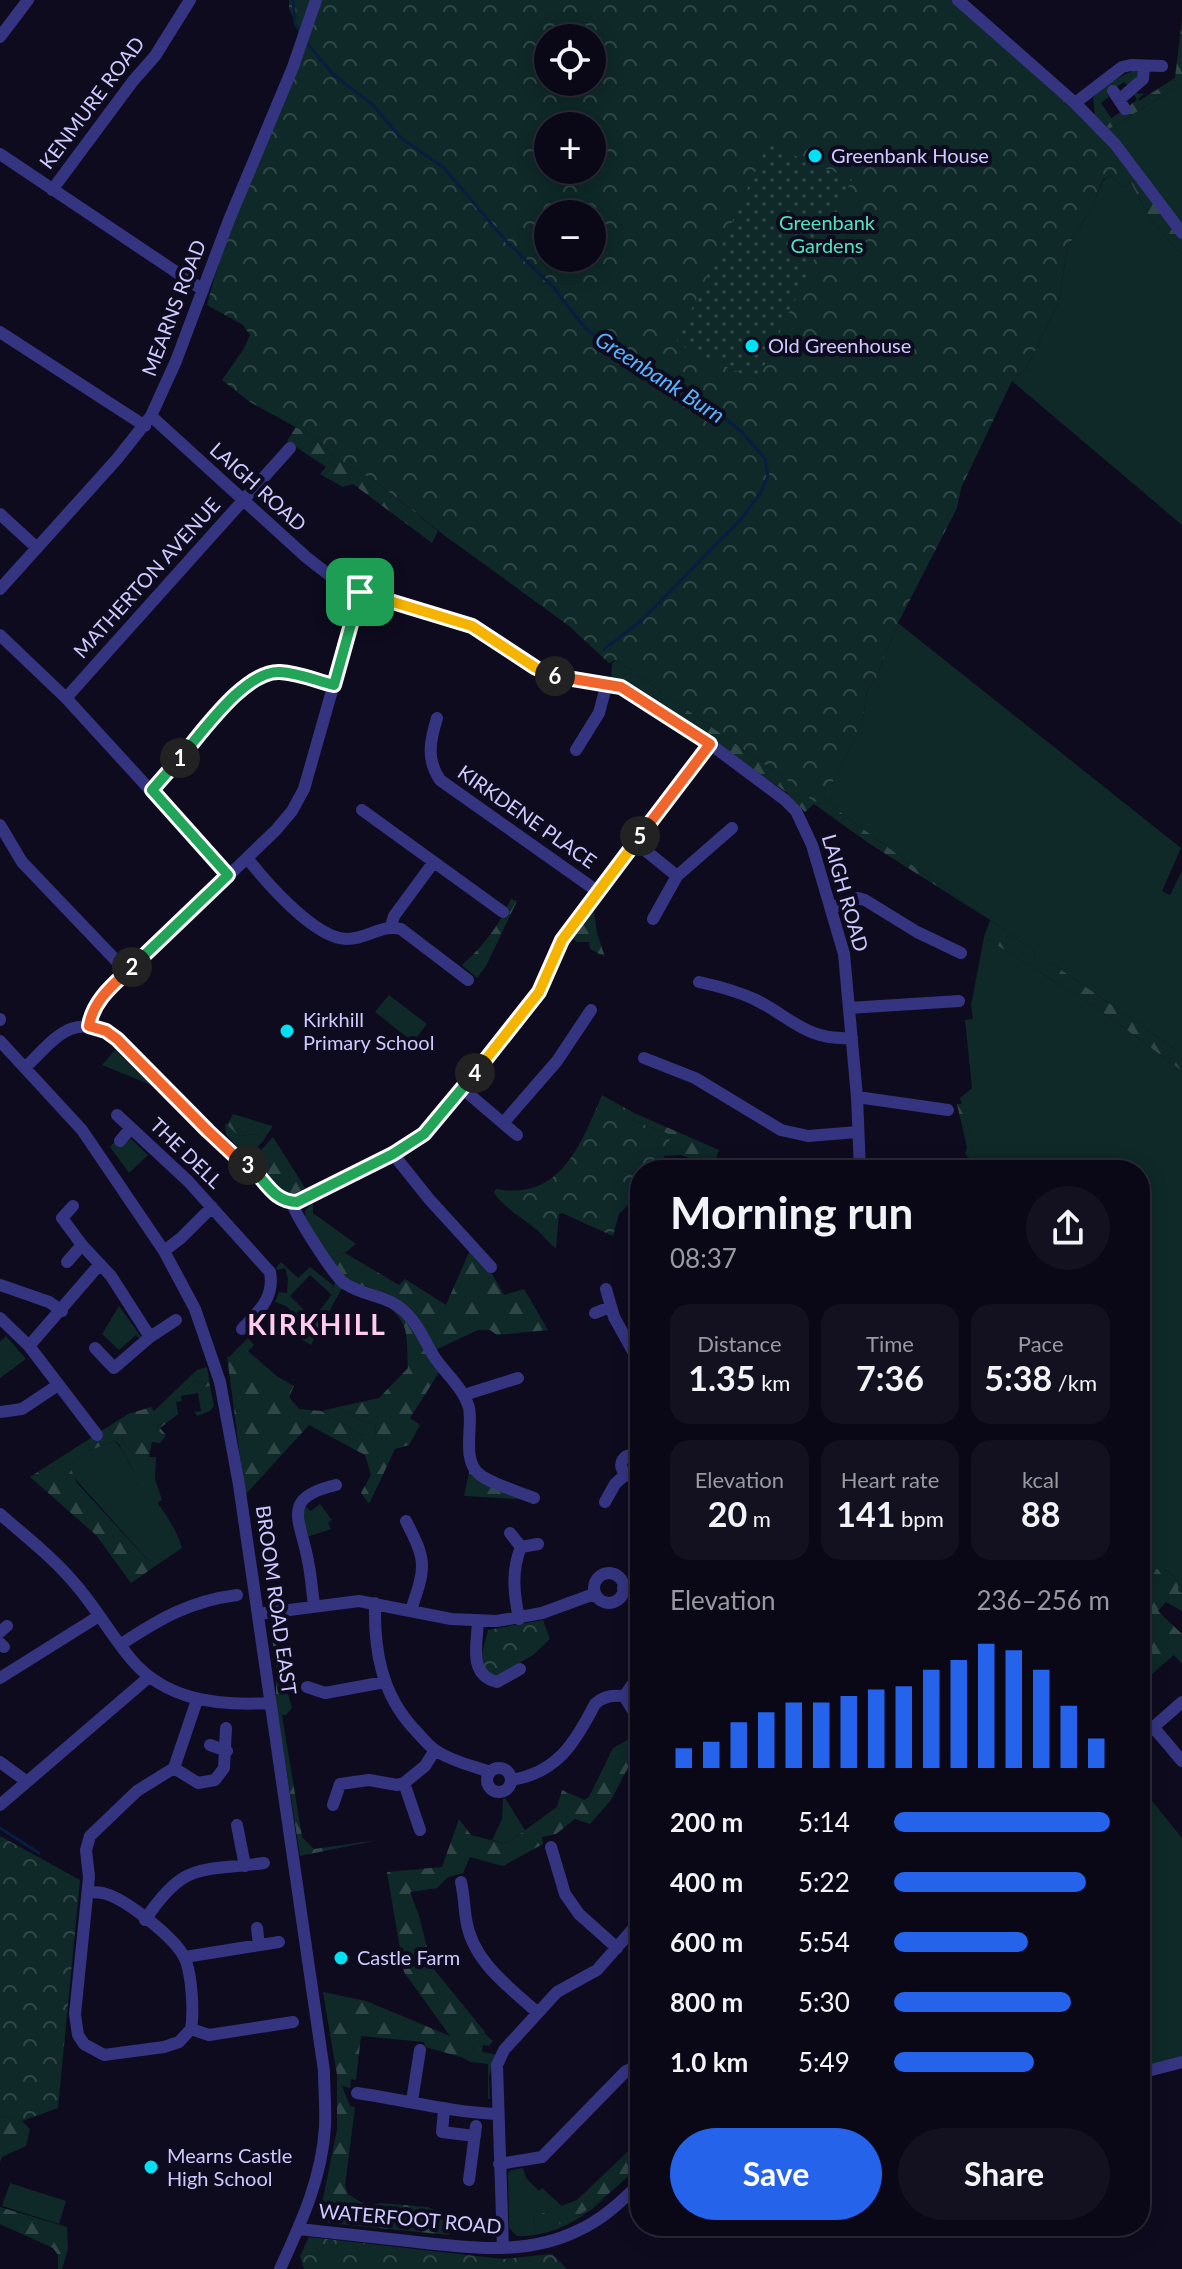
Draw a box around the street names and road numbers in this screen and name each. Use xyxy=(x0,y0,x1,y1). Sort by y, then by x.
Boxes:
street label: KENMURE ROAD xyxy=(34,32,149,173)
street label: MEARNS ROAD xyxy=(136,236,210,379)
street label: LAIGH ROAD xyxy=(206,437,312,536)
street label: MATHERTON AVENUE xyxy=(68,492,225,662)
street label: KIRKDENE PLACE xyxy=(454,759,602,873)
street label: LAIGH ROAD xyxy=(818,831,874,954)
street label: THE DELL xyxy=(146,1112,228,1193)
street label: BROOM ROAD EAST xyxy=(252,1504,302,1696)
street label: WATERFOOT ROAD xyxy=(318,2198,503,2238)

